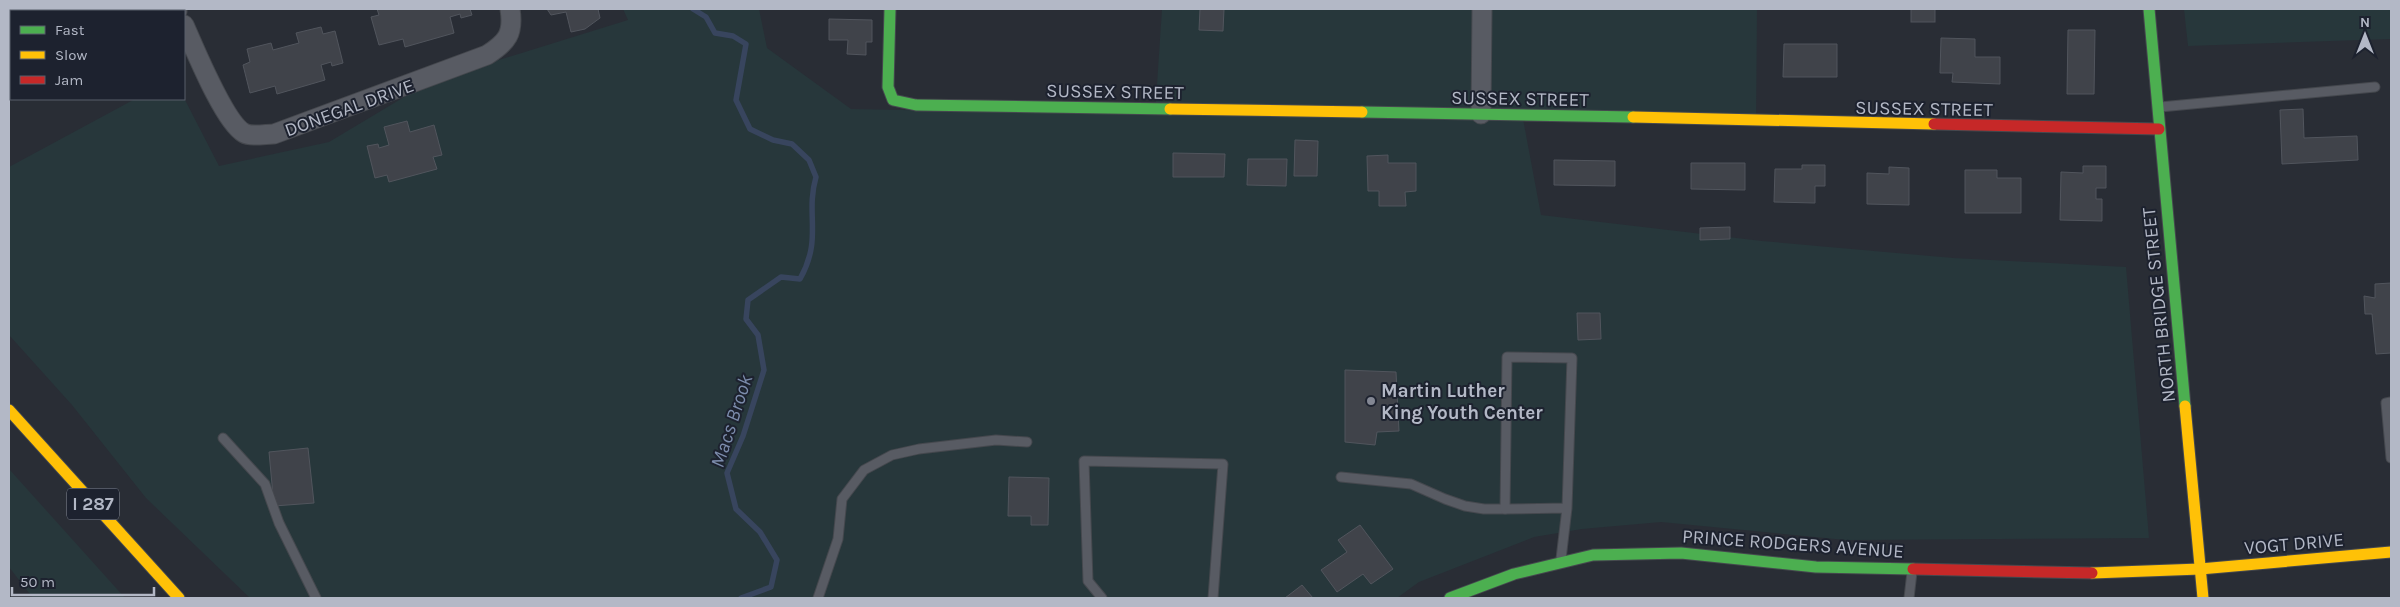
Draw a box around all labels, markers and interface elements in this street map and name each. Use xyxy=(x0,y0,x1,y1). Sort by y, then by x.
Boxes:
legend xyxy=(10,10,185,100)
north arrow xyxy=(2340,10,2390,60)
text: N xyxy=(2360,14,2370,31)
text: Fast xyxy=(55,21,85,39)
text: Slow xyxy=(55,46,87,64)
text: Jam xyxy=(55,71,83,89)
street label: DONEGAL DRIVE xyxy=(282,74,417,142)
street label: SUSSEX STREET xyxy=(1046,80,1185,104)
street label: SUSSEX STREET xyxy=(1451,87,1590,111)
street label: SUSSEX STREET xyxy=(1855,97,1994,121)
street label: NORTH BRIDGE STREET xyxy=(2138,206,2180,403)
water label: Macs Brook xyxy=(706,371,758,470)
place label: Martin Luther King Youth Center xyxy=(1381,380,1543,424)
marker: Martin Luther King Youth Center xyxy=(1365,395,1377,407)
road number: I 287 xyxy=(67,488,119,520)
street label: PRINCE RODGERS AVENUE xyxy=(1681,525,1904,563)
street label: VOGT DRIVE xyxy=(2243,529,2345,559)
scale bar xyxy=(12,564,155,596)
text: 50 m xyxy=(20,573,55,591)

